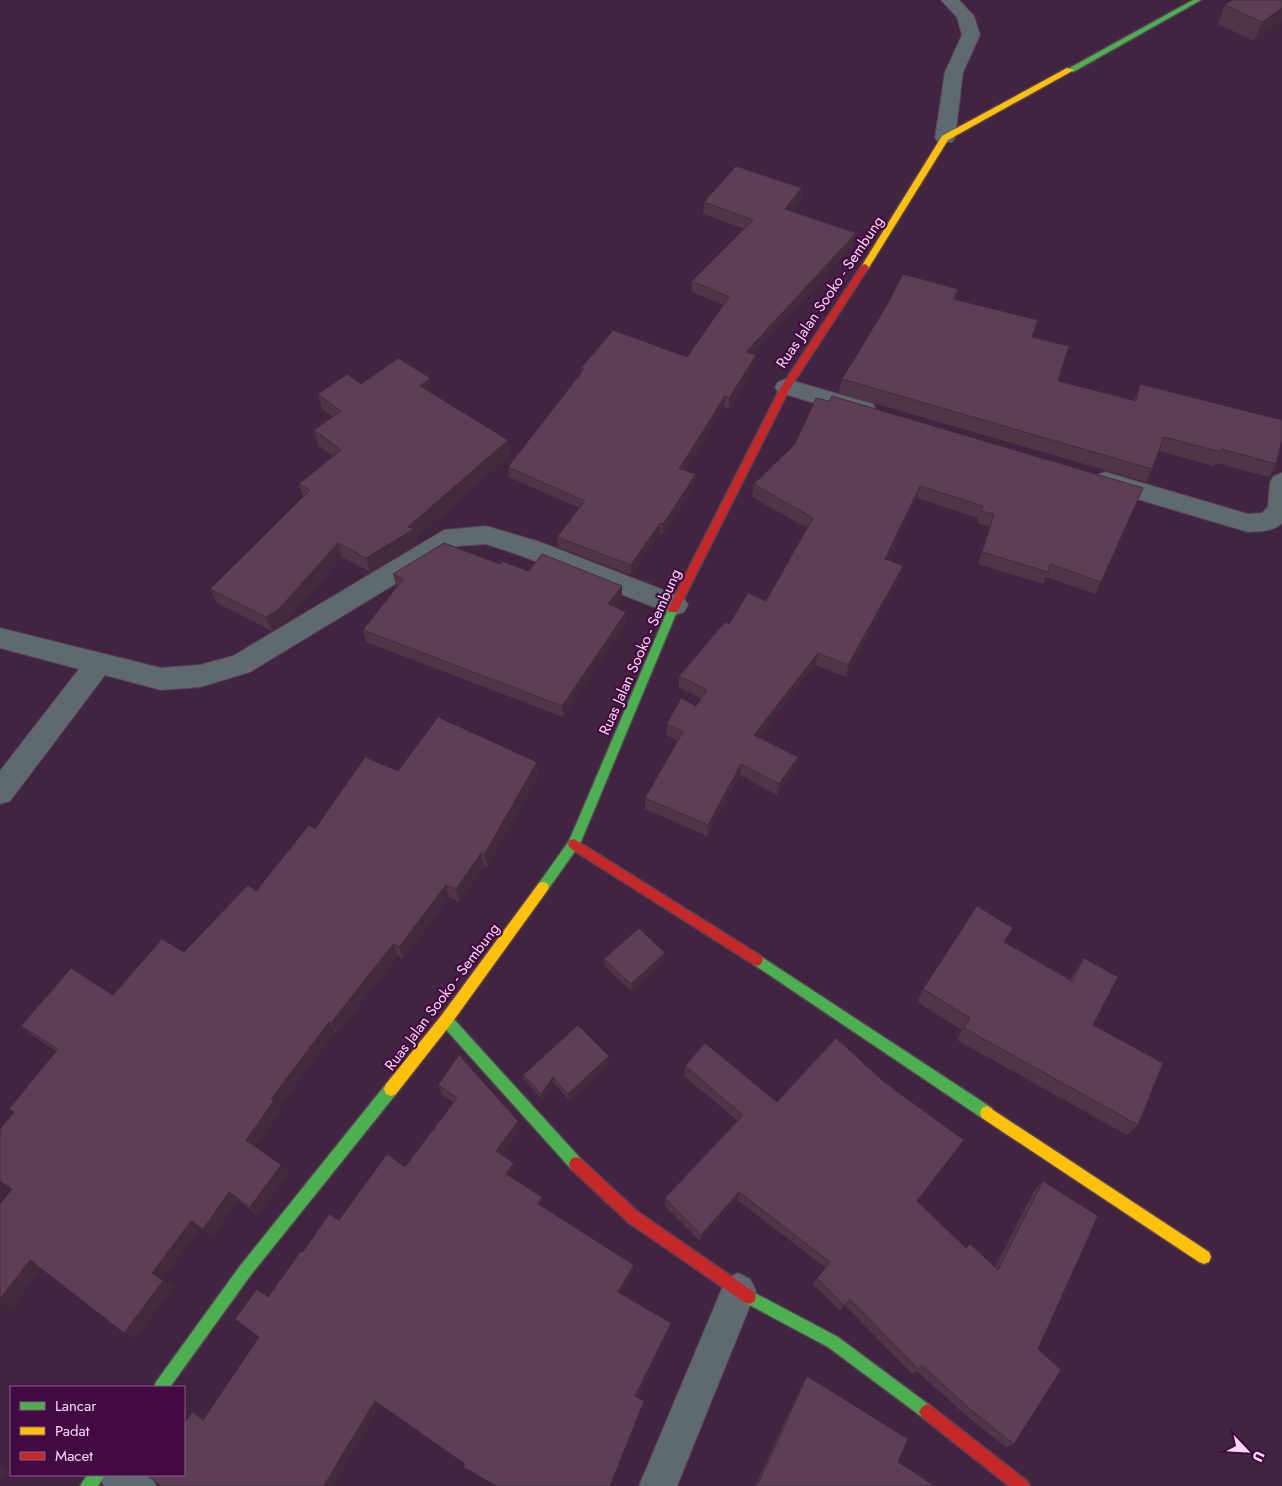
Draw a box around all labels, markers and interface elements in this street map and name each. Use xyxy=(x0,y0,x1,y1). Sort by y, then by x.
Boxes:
street label: Ruas Jalan Sooko - Sembung xyxy=(771,211,889,373)
street label: Ruas Jalan Sooko - Sembung xyxy=(593,565,687,739)
street label: Ruas Jalan Sooko - Sembung xyxy=(379,919,505,1075)
legend xyxy=(10,1386,185,1476)
text: Lancar xyxy=(55,1395,97,1417)
text: Padat xyxy=(55,1420,90,1442)
north arrow xyxy=(1222,1426,1272,1476)
text: Macet xyxy=(55,1445,93,1467)
text: U xyxy=(1248,1448,1270,1465)

